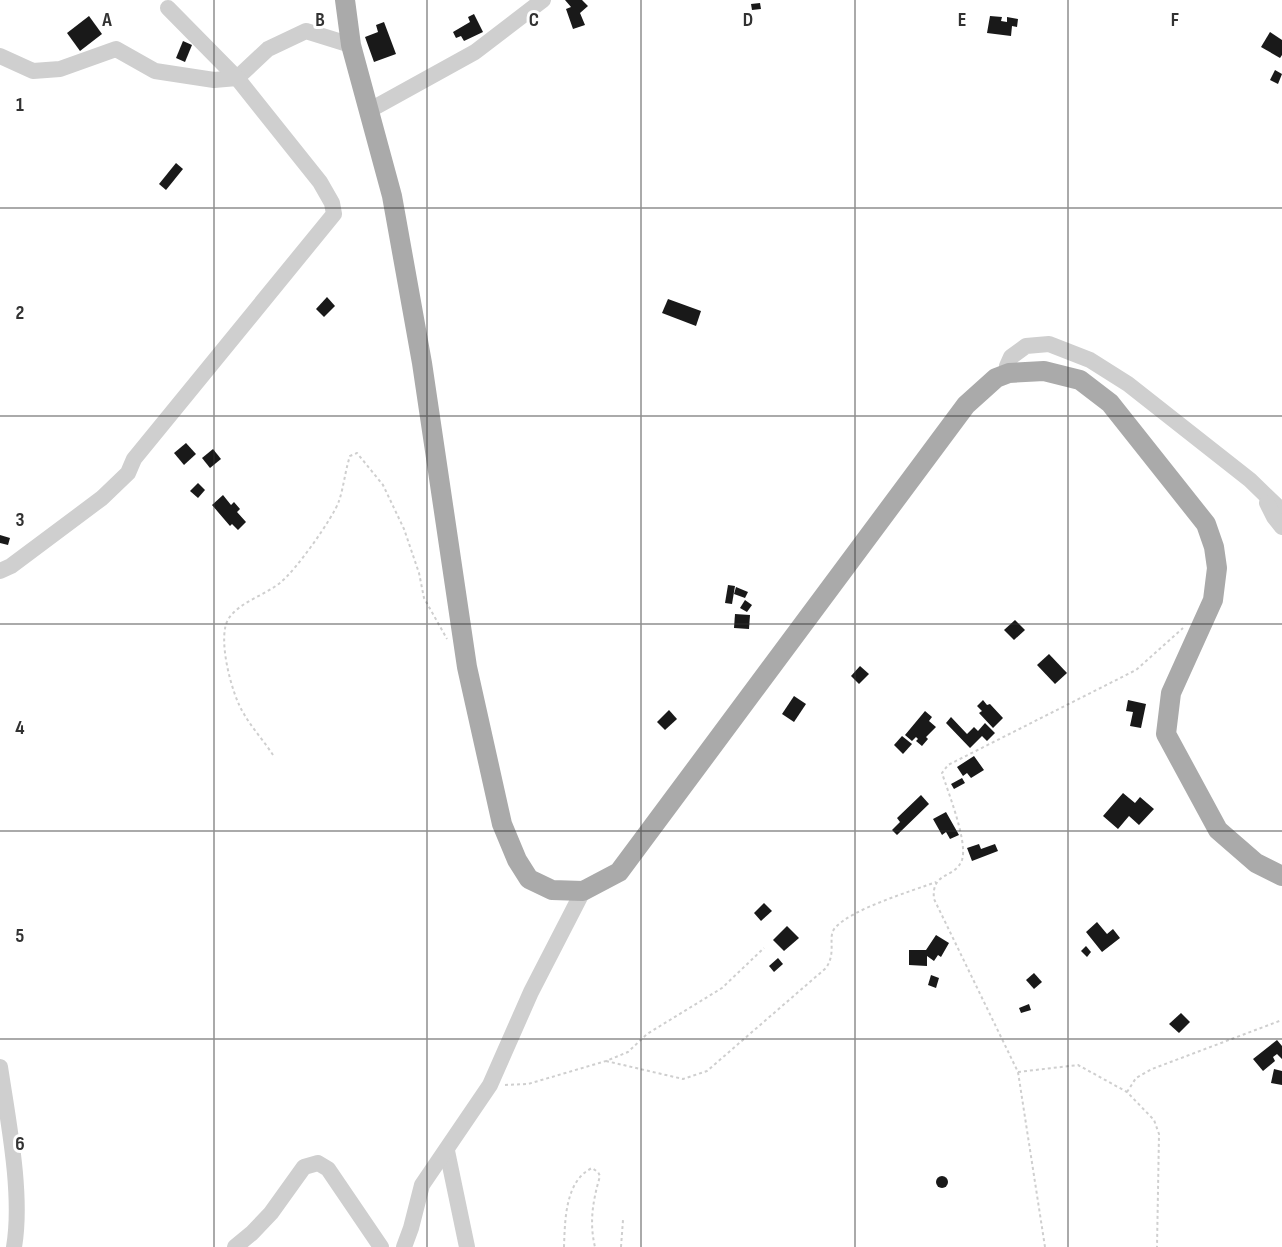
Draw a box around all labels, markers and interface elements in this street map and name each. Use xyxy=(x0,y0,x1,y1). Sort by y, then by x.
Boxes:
text: A xyxy=(101,8,112,32)
text: B xyxy=(315,8,325,32)
text: C xyxy=(529,8,539,32)
text: D xyxy=(743,8,753,32)
text: E xyxy=(958,8,966,32)
text: F xyxy=(1171,8,1179,32)
text: 1 xyxy=(16,93,24,117)
text: 2 xyxy=(16,301,24,325)
text: 3 xyxy=(16,508,25,532)
text: 4 xyxy=(15,716,25,740)
text: 5 xyxy=(16,924,25,948)
text: 6 xyxy=(15,1132,25,1156)

